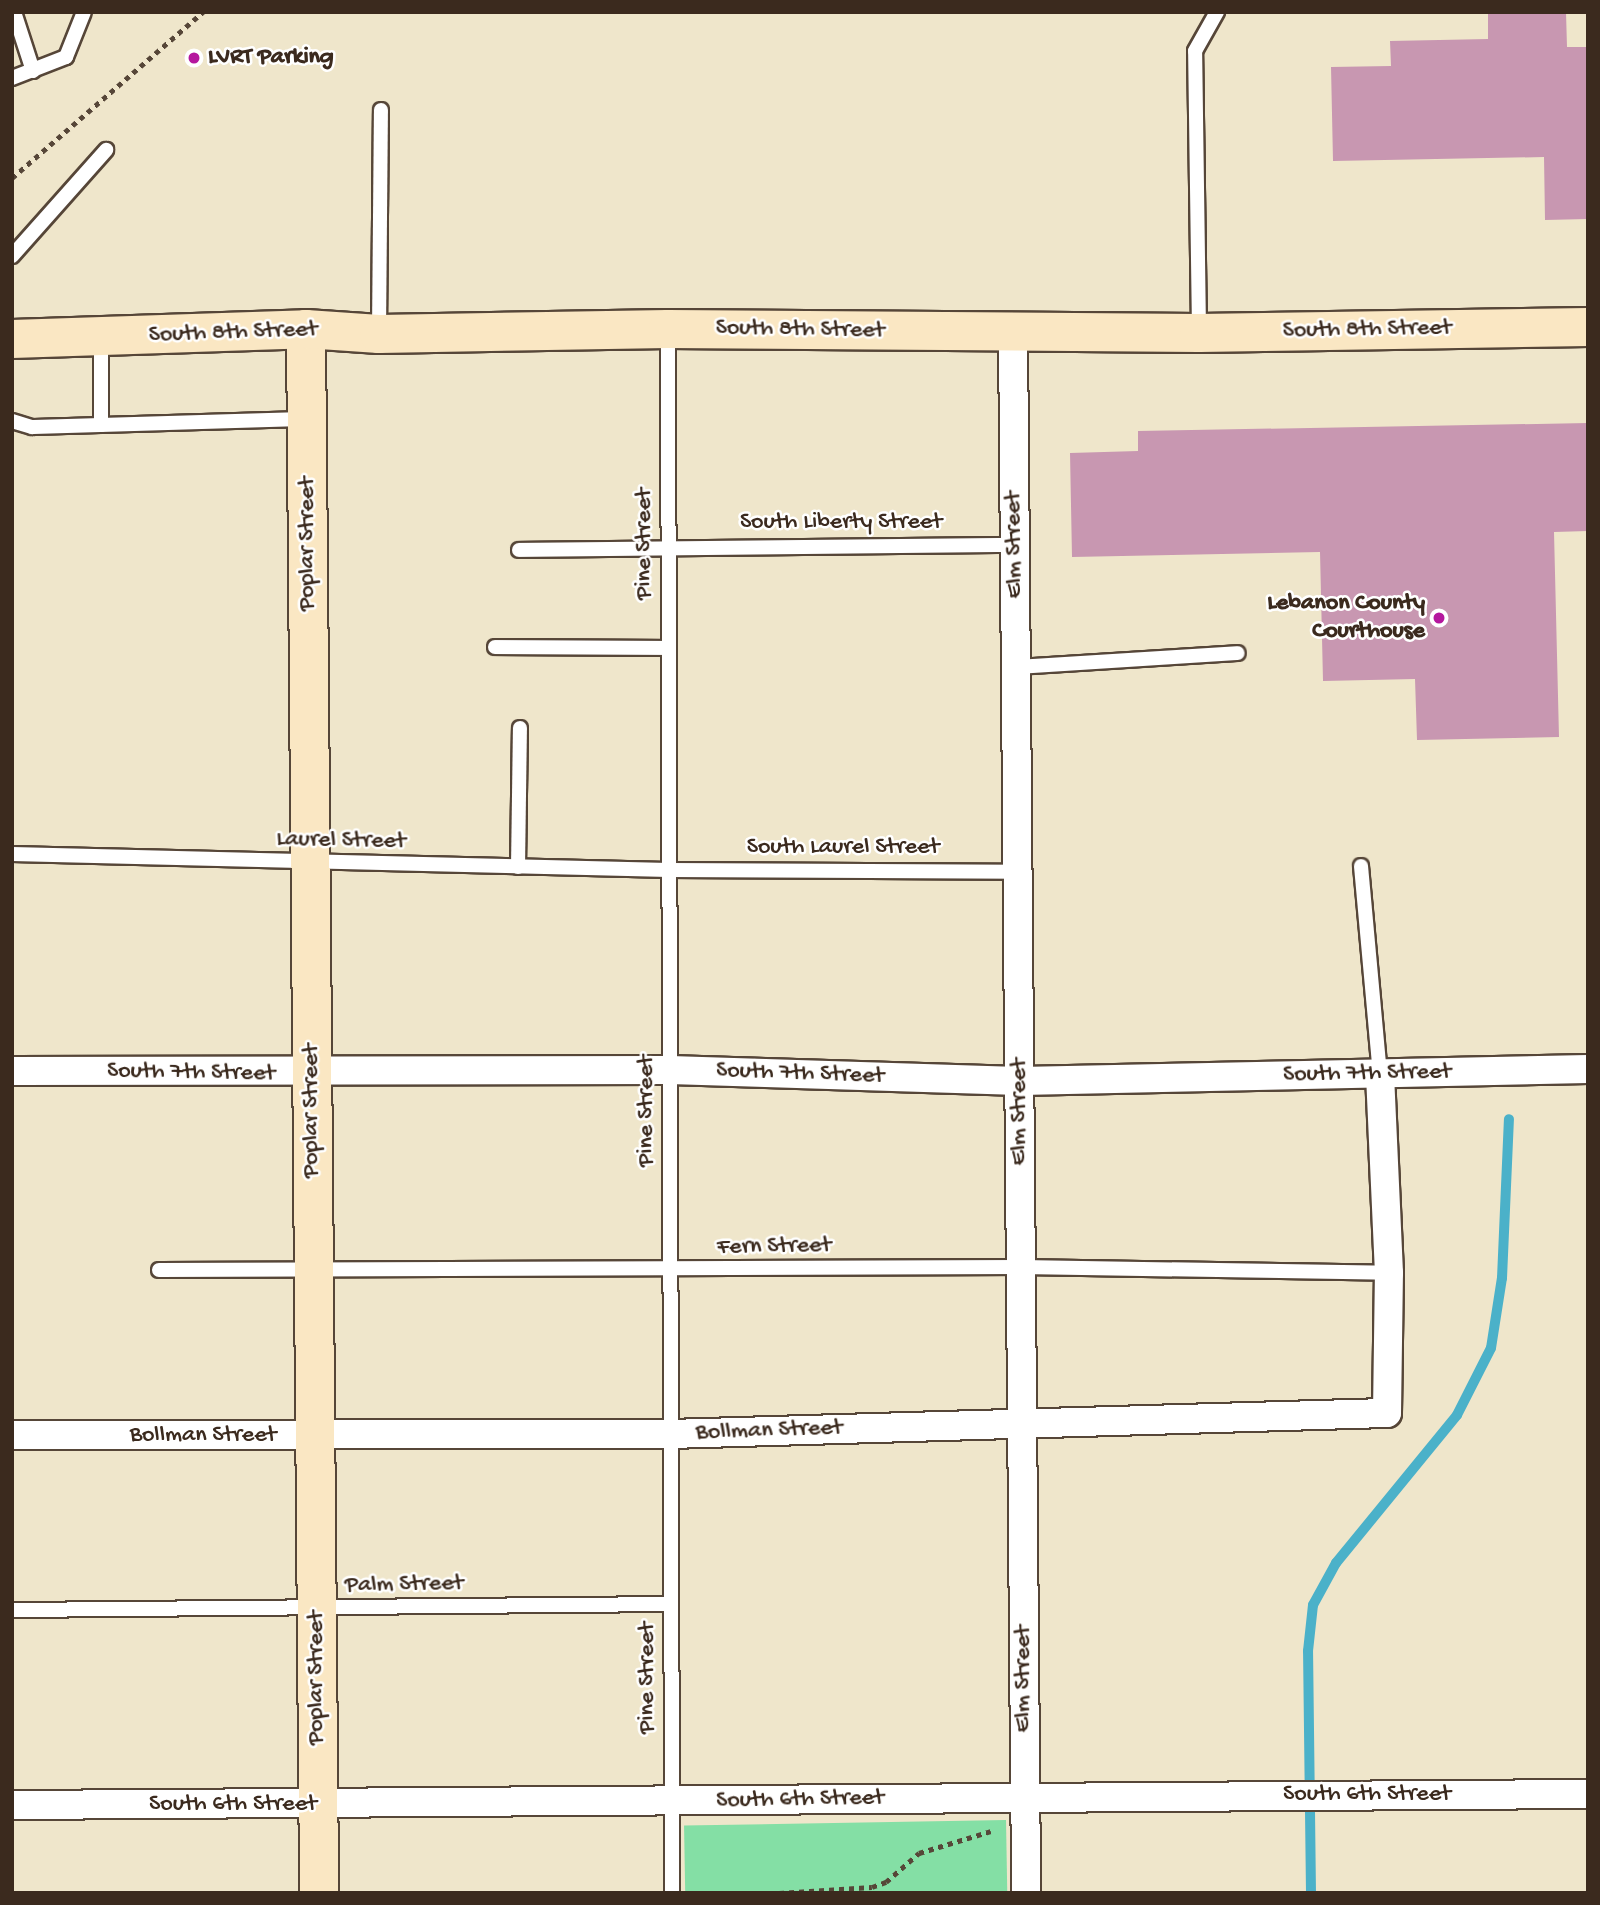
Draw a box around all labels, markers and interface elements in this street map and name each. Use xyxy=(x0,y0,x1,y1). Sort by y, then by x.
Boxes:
place label: LVRT Parking xyxy=(208,44,334,72)
marker: LVRT Parking xyxy=(186,50,202,66)
street label: South 8th Street xyxy=(715,314,885,346)
street label: South 8th Street xyxy=(1282,314,1452,346)
street label: South 8th Street xyxy=(148,316,318,350)
street label: Poplar Street xyxy=(294,477,322,611)
street label: Pine Street xyxy=(631,488,659,600)
street label: Elm Street xyxy=(1000,491,1030,599)
street label: South Liberty Street xyxy=(740,509,942,537)
place label: Lebanon County Courthouse xyxy=(1267,590,1425,646)
marker: Lebanon County Courthouse xyxy=(1431,610,1447,626)
street label: Laurel Street xyxy=(276,825,406,857)
street label: South Laurel Street xyxy=(747,834,939,862)
street label: Poplar Street xyxy=(298,1044,326,1178)
street label: Pine Street xyxy=(633,1055,661,1167)
street label: South 7th Street xyxy=(107,1057,275,1089)
street label: South 7th Street xyxy=(716,1057,884,1091)
street label: South 7th Street xyxy=(1283,1058,1451,1090)
street label: Elm Street xyxy=(1006,1059,1034,1165)
street label: Fern Street xyxy=(717,1232,831,1262)
street label: Bollman Street xyxy=(695,1414,843,1448)
street label: Bollman Street xyxy=(130,1422,276,1450)
street label: Palm Street xyxy=(344,1570,464,1600)
street label: Poplar Street xyxy=(303,1611,331,1745)
street label: Pine Street xyxy=(634,1622,662,1734)
street label: Elm Street xyxy=(1010,1626,1038,1732)
street label: South 6th Street xyxy=(1283,1781,1451,1809)
street label: South 6th Street xyxy=(716,1784,884,1816)
street label: South 6th Street xyxy=(149,1791,317,1819)

